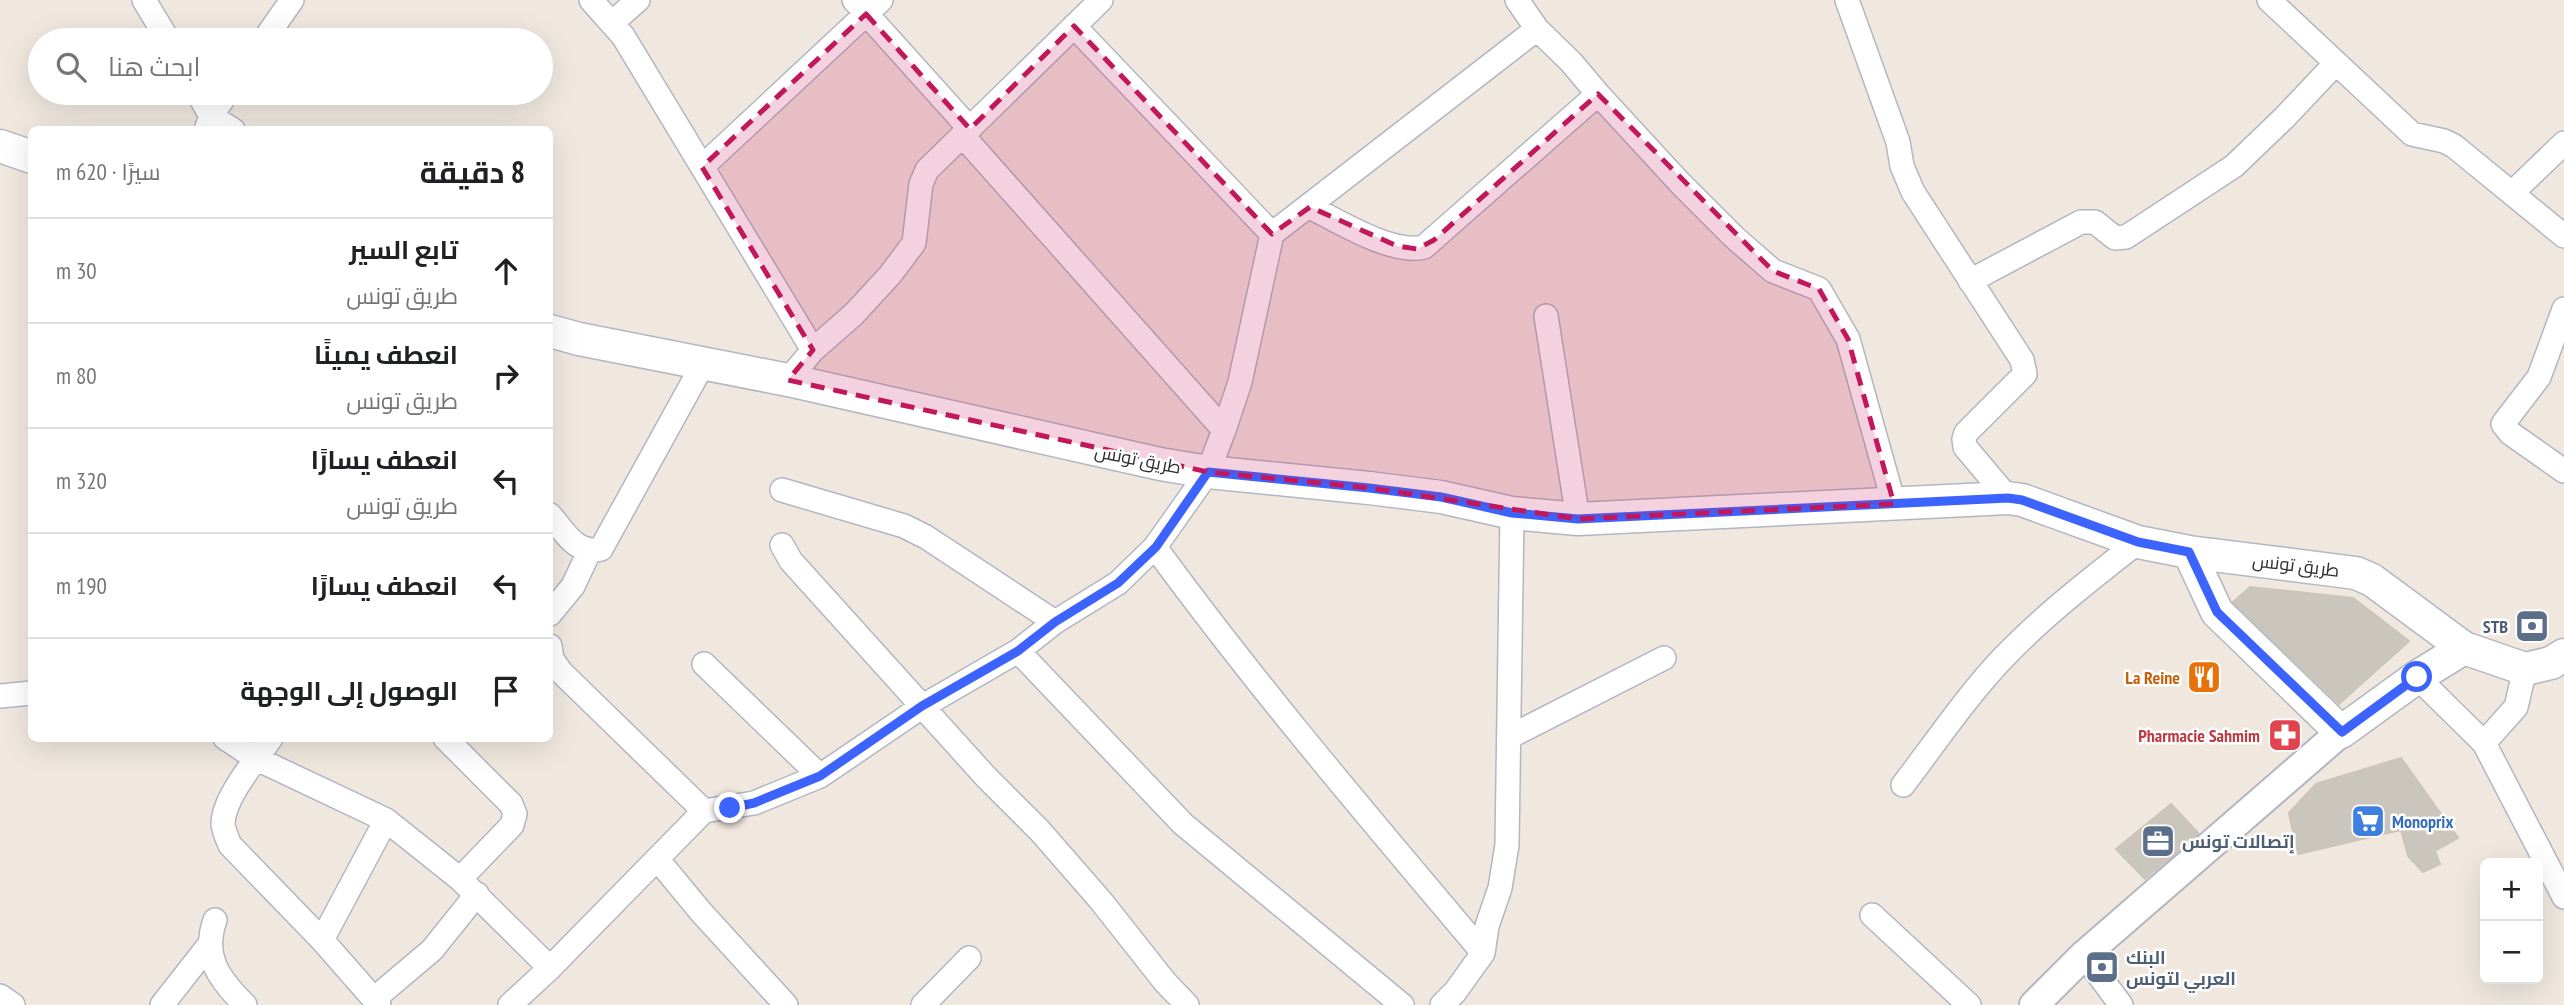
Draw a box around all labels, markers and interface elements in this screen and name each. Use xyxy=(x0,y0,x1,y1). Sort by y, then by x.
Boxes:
search box xyxy=(28,28,553,105)
icon: search xyxy=(52,48,90,86)
text: ابحث هنا xyxy=(108,50,200,83)
text: 8 دقيقة xyxy=(420,152,525,191)
text: سيرًا · 620 m xyxy=(56,157,160,186)
text: تابع السير xyxy=(349,233,458,266)
icon: ahead xyxy=(487,252,525,290)
text: 30 m xyxy=(56,256,97,285)
text: طريق تونس xyxy=(346,281,458,310)
text: انعطف يمينًا xyxy=(314,338,458,371)
icon: right xyxy=(487,357,525,395)
text: 80 m xyxy=(56,361,97,390)
text: طريق تونس xyxy=(346,386,458,415)
street label: طريق تونس xyxy=(1093,439,1183,480)
text: انعطف يسارًا xyxy=(311,443,458,476)
icon: left xyxy=(487,462,525,500)
text: 320 m xyxy=(56,466,107,495)
text: طريق تونس xyxy=(346,491,458,520)
street label: طريق تونس xyxy=(2251,548,2341,583)
icon: left xyxy=(487,567,525,605)
text: انعطف يسارًا xyxy=(311,569,458,602)
text: 190 m xyxy=(56,571,107,600)
bank icon: STB xyxy=(2513,607,2551,645)
place label: STB xyxy=(2483,615,2508,638)
restaurant icon: La Reine xyxy=(2185,658,2223,696)
route start xyxy=(2401,661,2432,692)
place label: La Reine xyxy=(2125,666,2180,689)
icon: arrive xyxy=(487,672,525,710)
text: الوصول إلى الوجهة xyxy=(240,674,458,707)
pharmacy icon: Pharmacie Sahmim xyxy=(2266,716,2304,754)
place label: Pharmacie Sahmim xyxy=(2138,724,2260,747)
route end xyxy=(714,792,745,823)
supermarket icon: Monoprix xyxy=(2349,802,2387,840)
place label: Monoprix xyxy=(2392,810,2453,833)
office icon: إتصالات تونس xyxy=(2139,822,2177,860)
place label: إتصالات تونس xyxy=(2182,830,2295,854)
map controls xyxy=(2480,858,2543,984)
button: + xyxy=(2480,858,2543,921)
button: − xyxy=(2480,921,2543,984)
place label: البنك العربي لتونس xyxy=(2126,946,2236,994)
bank icon: البنك العربي لتونس xyxy=(2083,948,2121,986)

